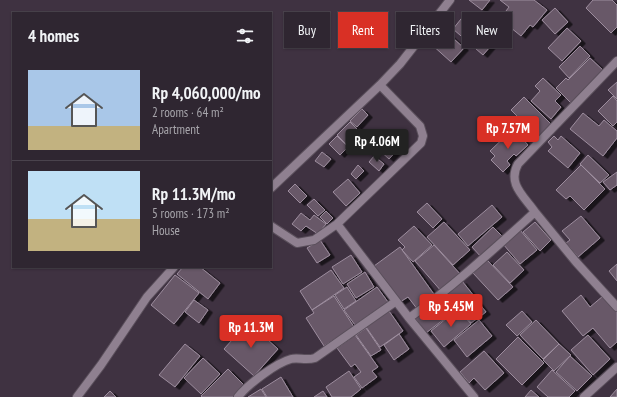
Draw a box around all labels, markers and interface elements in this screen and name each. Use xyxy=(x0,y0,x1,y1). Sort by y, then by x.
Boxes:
chip: Buy xyxy=(284,12,330,48)
chip: Rent xyxy=(338,12,388,48)
chip: Filters xyxy=(396,12,454,48)
chip: New xyxy=(462,12,512,48)
text: 4 homes xyxy=(28,25,79,47)
icon: filters xyxy=(234,25,256,47)
text: Rp 4,060,000/mo xyxy=(152,82,261,104)
icon: home xyxy=(60,86,108,134)
text: 2 rooms · 64 m² xyxy=(152,104,224,121)
pin: Rp 7.57M xyxy=(467,116,549,150)
text: Rp 7.57M xyxy=(486,120,530,137)
text: Apartment xyxy=(152,121,200,138)
pin: Rp 4.06M xyxy=(336,129,418,163)
text: Rp 4.06M xyxy=(354,133,400,150)
text: Rp 11.3M/mo xyxy=(152,183,236,205)
icon: home xyxy=(60,187,108,235)
text: 5 rooms · 173 m² xyxy=(152,205,230,222)
text: House xyxy=(152,222,180,239)
pin: Rp 5.45M xyxy=(410,294,492,328)
text: Rp 5.45M xyxy=(428,298,474,315)
pin: Rp 11.3M xyxy=(210,315,292,349)
text: Rp 11.3M xyxy=(228,319,274,336)

